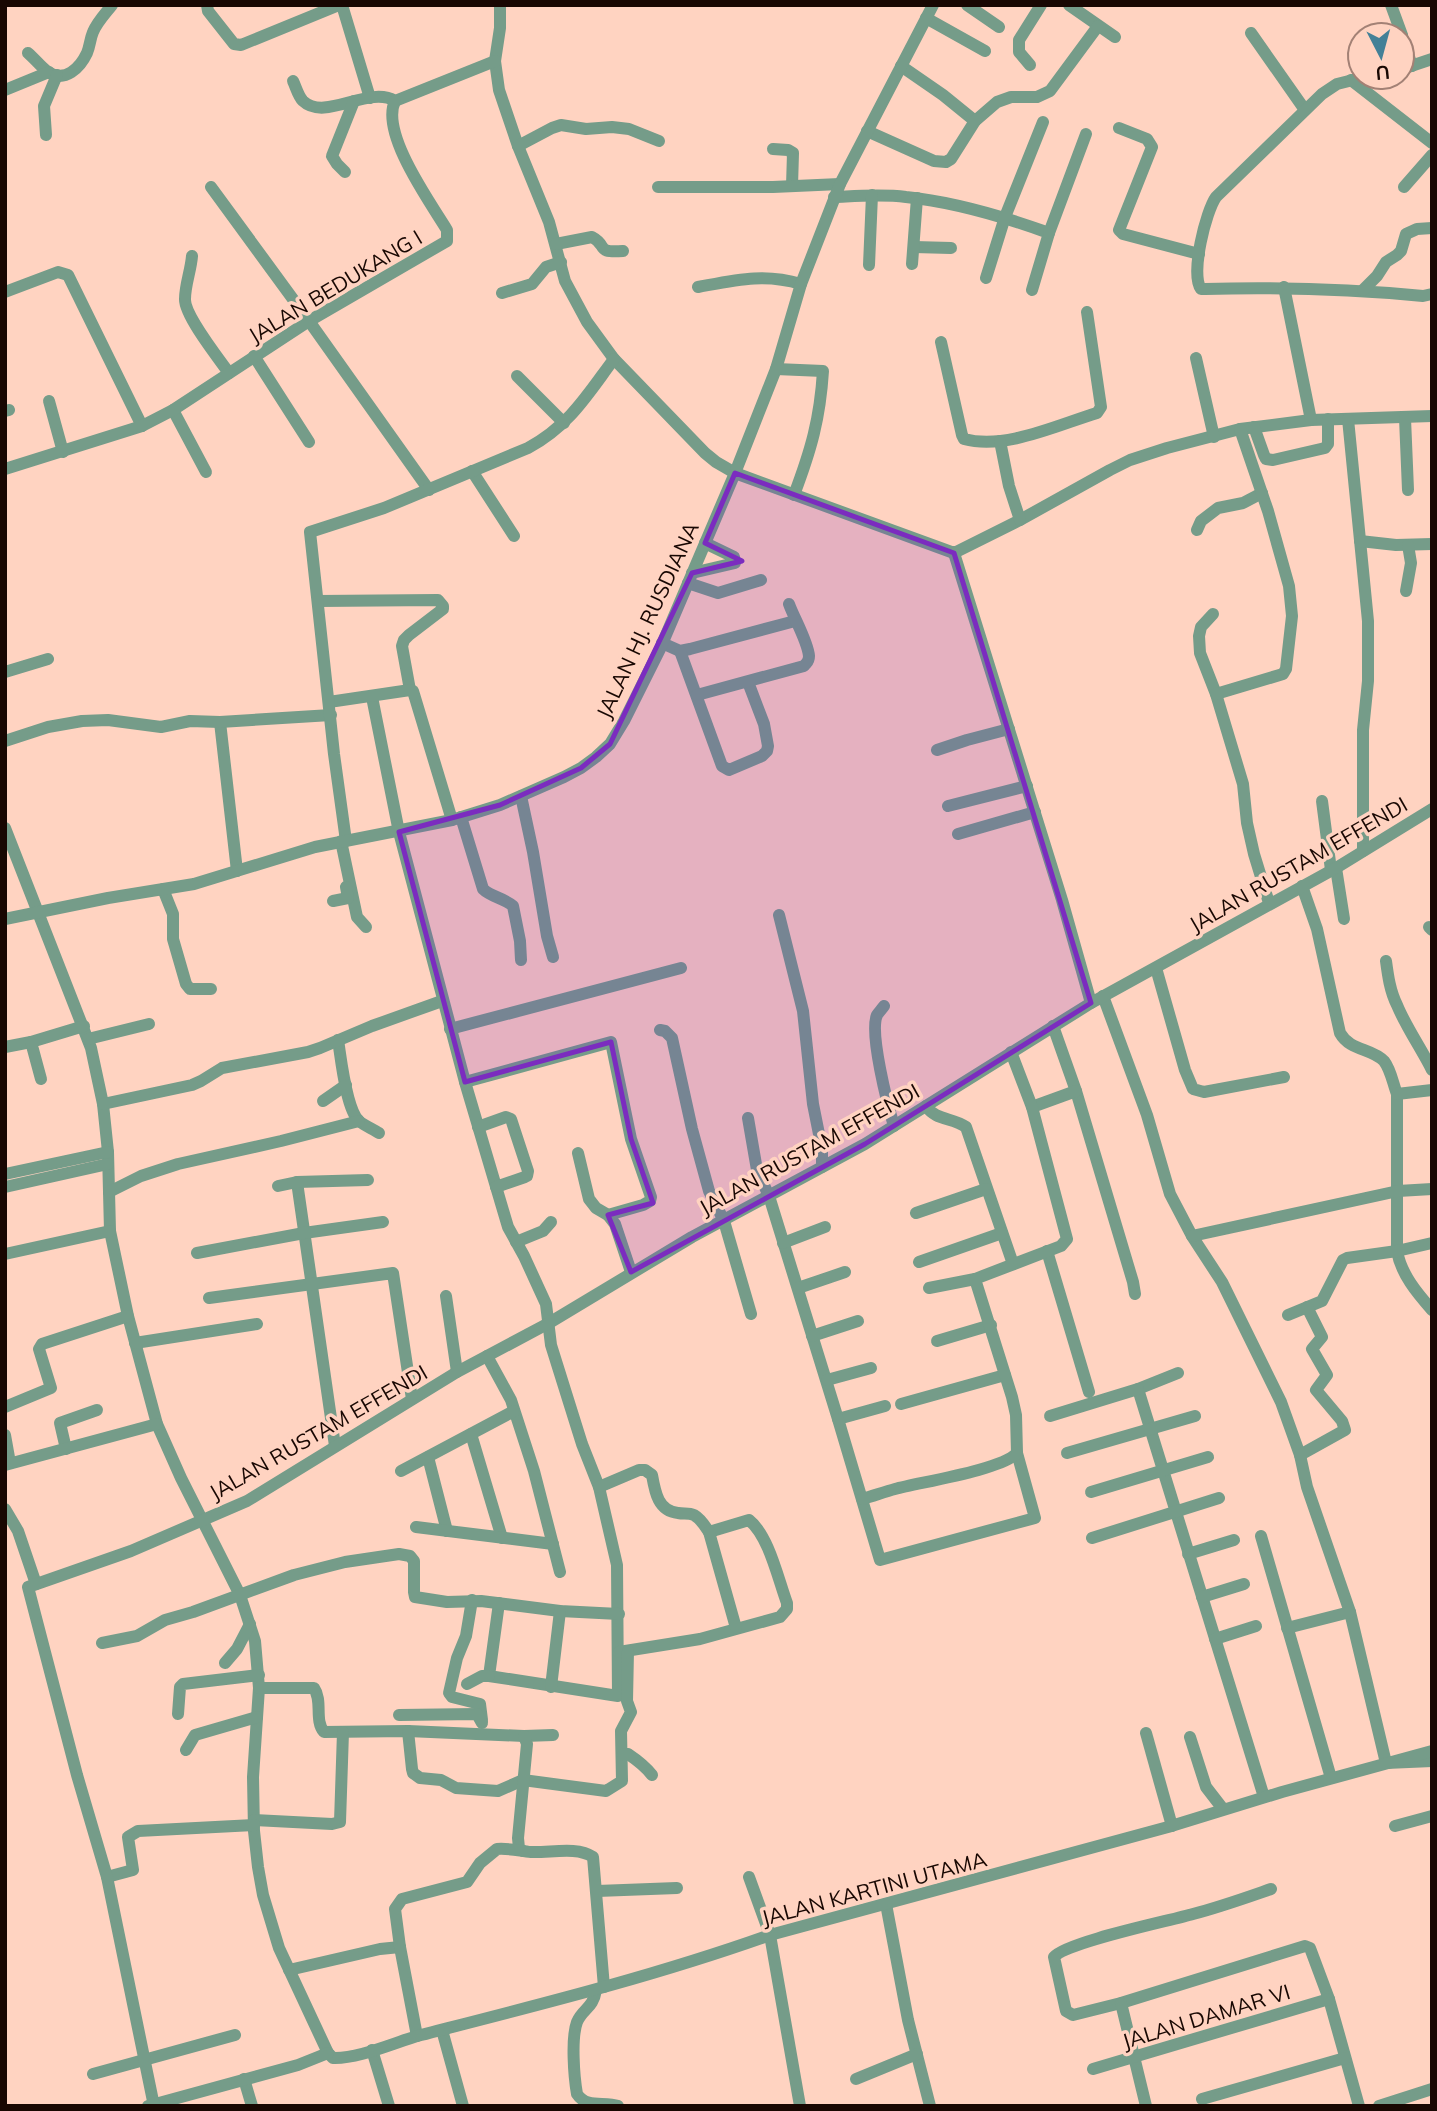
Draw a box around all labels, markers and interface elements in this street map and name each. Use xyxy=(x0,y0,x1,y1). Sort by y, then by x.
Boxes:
north arrow xyxy=(1346,21,1416,91)
text: U xyxy=(1375,60,1391,86)
street label: JALAN BEDUKANG I xyxy=(244,224,426,348)
street label: JALAN HJ. RUSDIANA xyxy=(590,517,704,722)
street label: JALAN RUSTAM EFFENDI xyxy=(1184,791,1412,937)
street label: JALAN RUSTAM EFFENDI xyxy=(694,1078,924,1220)
street label: JALAN RUSTAM EFFENDI xyxy=(204,1359,432,1505)
street label: JALAN KARTINI UTAMA xyxy=(758,1845,990,1931)
street label: JALAN DAMAR VI xyxy=(1119,1978,1293,2054)

